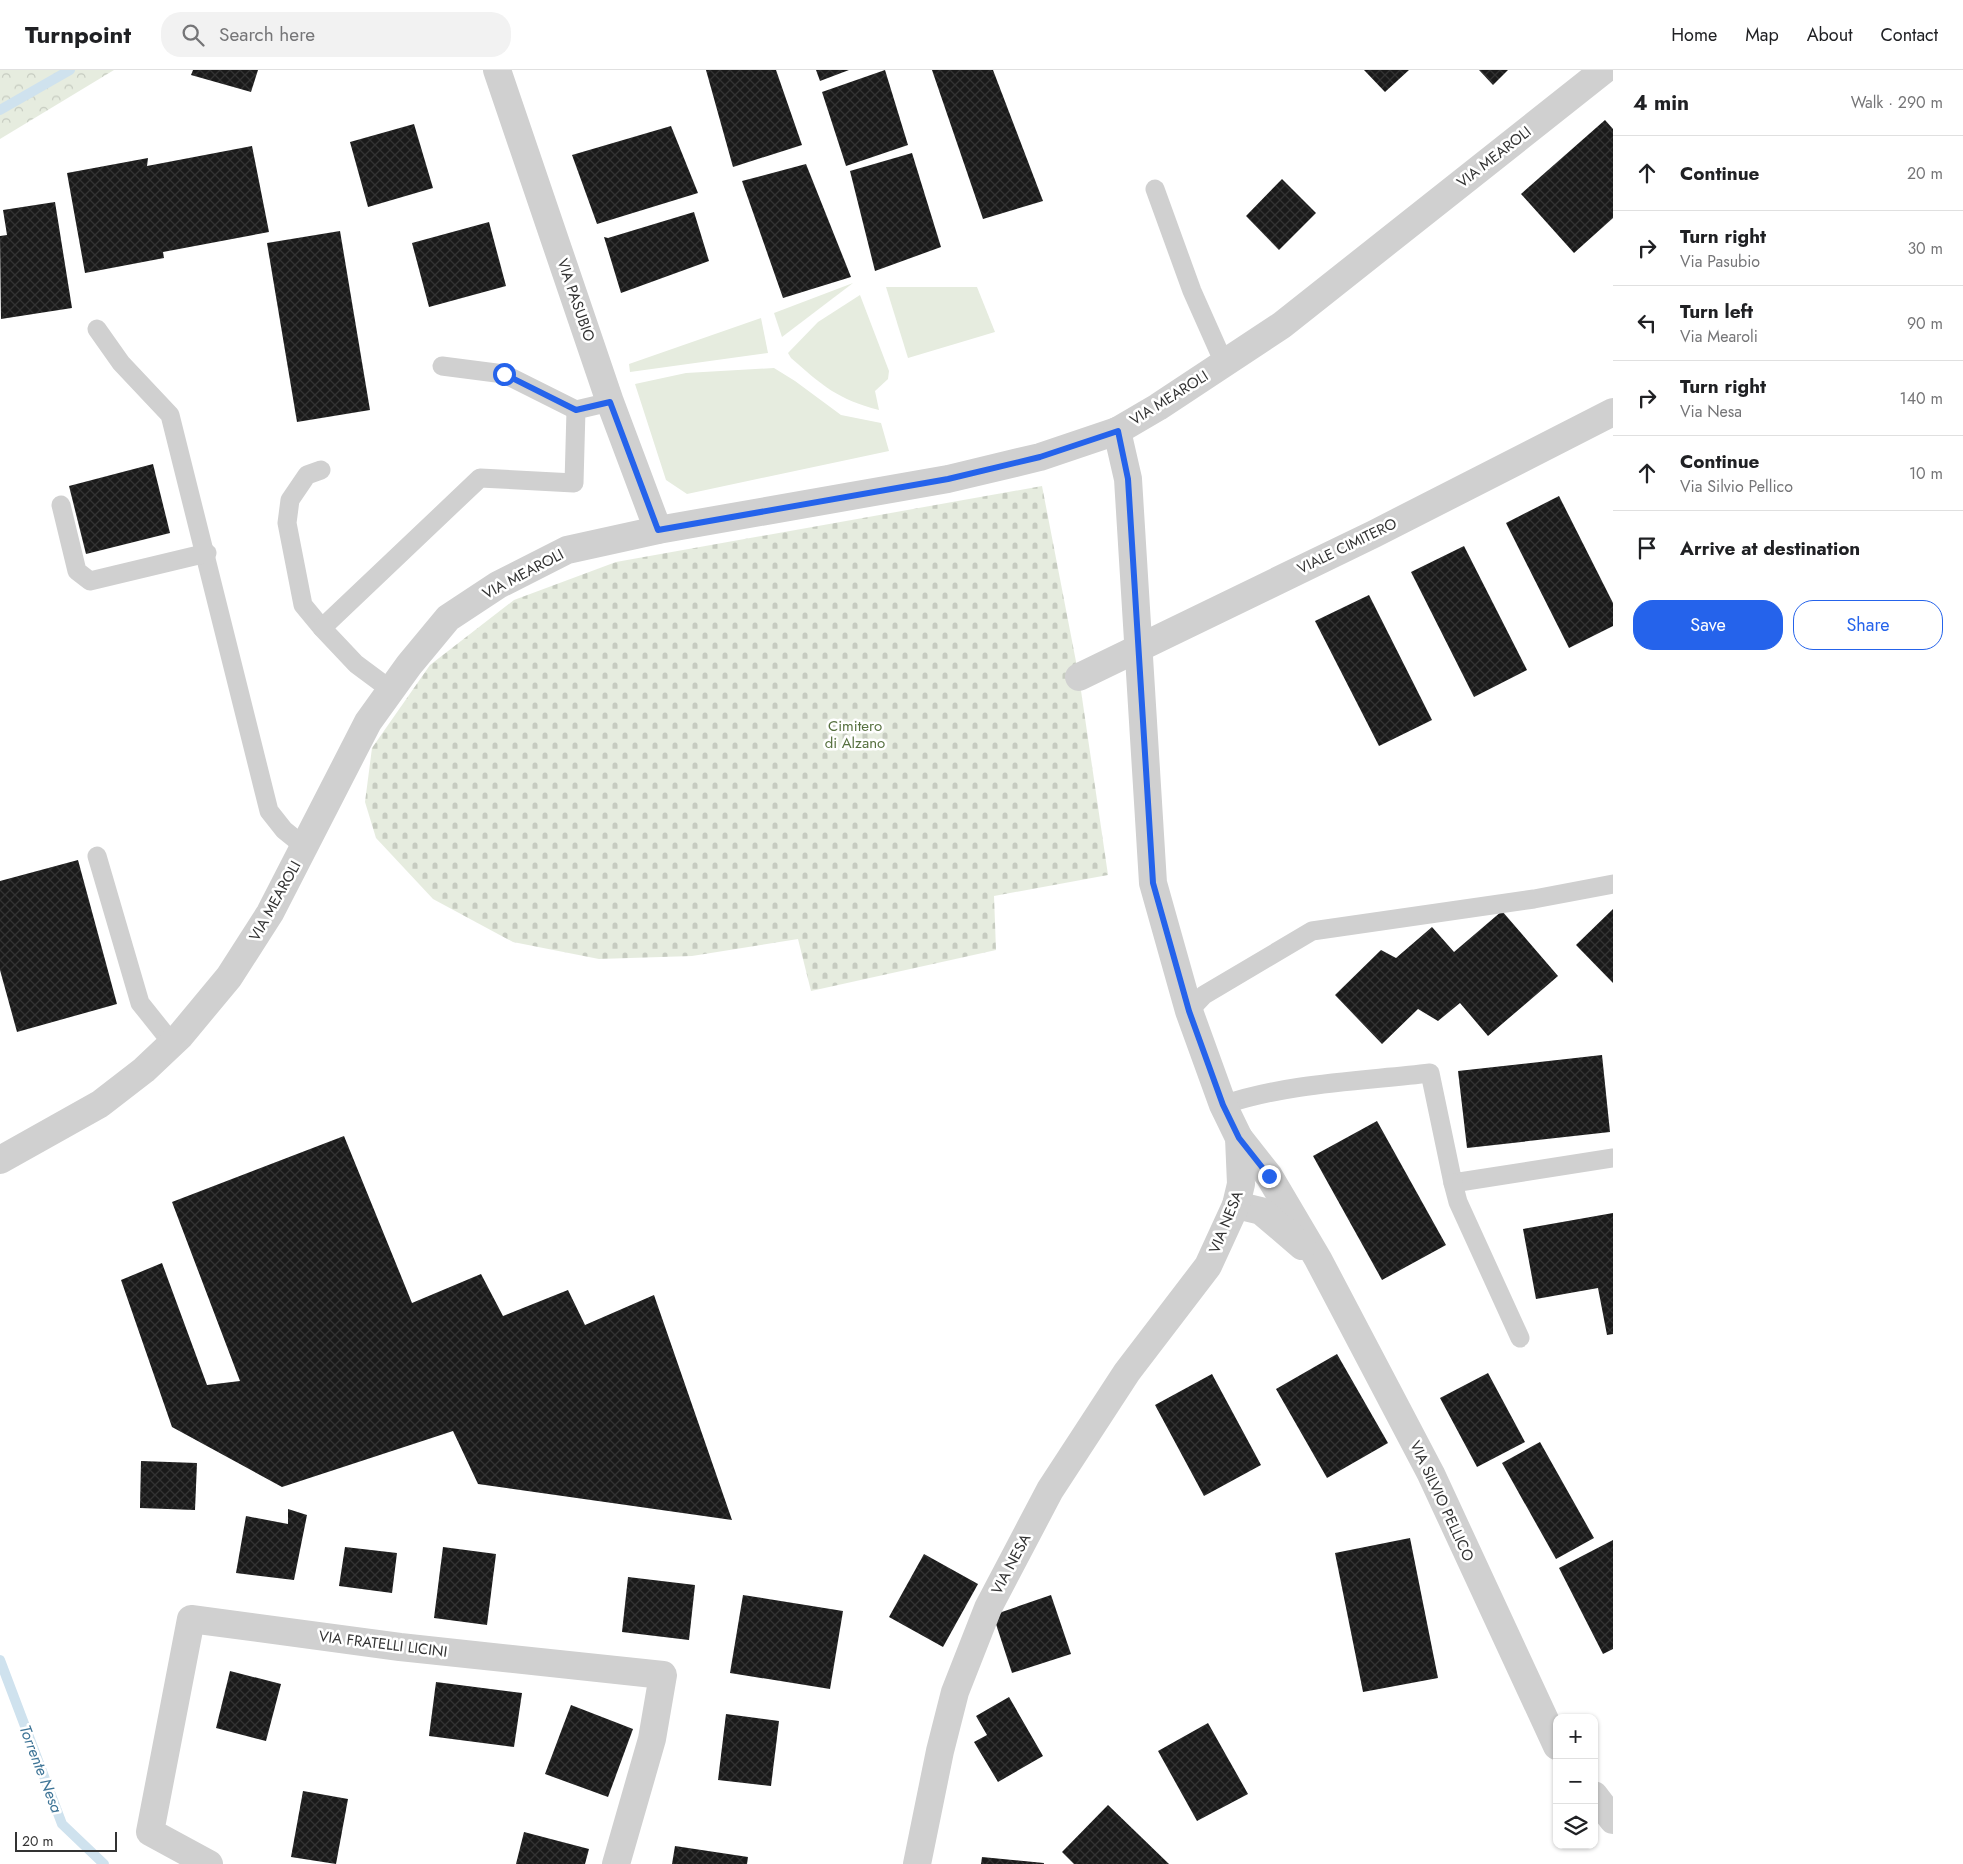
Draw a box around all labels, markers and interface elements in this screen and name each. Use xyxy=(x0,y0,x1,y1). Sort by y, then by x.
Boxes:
search box xyxy=(161,12,511,57)
text: Turnpoint xyxy=(25,17,131,52)
icon: search xyxy=(179,21,207,49)
text: Search here xyxy=(219,21,315,48)
text: Home xyxy=(1671,22,1717,48)
text: Map xyxy=(1745,22,1779,48)
text: About xyxy=(1807,22,1852,48)
text: Contact xyxy=(1880,22,1938,48)
text: 4 min xyxy=(1633,88,1689,118)
text: Walk · 290 m xyxy=(1851,91,1943,114)
street label: VIA MEAROLI xyxy=(1452,121,1536,193)
icon: ahead xyxy=(1633,159,1661,187)
text: Continue xyxy=(1680,160,1759,187)
text: 20 m xyxy=(1907,162,1943,185)
text: Turn right xyxy=(1680,223,1766,250)
icon: right xyxy=(1633,234,1661,262)
text: 30 m xyxy=(1907,237,1943,260)
text: Via Pasubio xyxy=(1680,250,1760,273)
street label: VIA PASUBIO xyxy=(552,255,601,345)
text: Turn left xyxy=(1680,298,1753,325)
icon: left xyxy=(1633,309,1661,337)
text: 90 m xyxy=(1907,312,1943,335)
text: Via Mearoli xyxy=(1680,325,1758,348)
route start xyxy=(493,363,516,386)
street label: VIA MEAROLI xyxy=(1125,365,1213,431)
text: Turn right xyxy=(1680,373,1766,400)
icon: right xyxy=(1633,384,1661,412)
text: 140 m xyxy=(1900,387,1943,410)
text: Via Nesa xyxy=(1680,400,1742,423)
text: Continue xyxy=(1680,448,1759,475)
icon: ahead xyxy=(1633,459,1661,487)
text: 10 m xyxy=(1909,462,1943,485)
text: Via Silvio Pellico xyxy=(1680,475,1793,498)
street label: VIALE CIMITERO xyxy=(1294,512,1401,580)
icon: arrive xyxy=(1633,534,1661,562)
text: Arrive at destination xyxy=(1680,535,1860,562)
street label: VIA MEAROLI xyxy=(479,543,567,605)
button: Save xyxy=(1633,600,1783,650)
button: Share xyxy=(1793,600,1943,650)
park label: Cimitero di Alzano xyxy=(825,715,885,754)
street label: VIA MEAROLI xyxy=(244,857,306,945)
route end xyxy=(1258,1165,1281,1188)
street label: VIA NESA xyxy=(1203,1187,1249,1257)
street label: VIA SILVIO PELLICO xyxy=(1404,1437,1480,1565)
street label: VIA NESA xyxy=(986,1530,1036,1598)
street label: VIA FRATELLI LICINI xyxy=(317,1625,449,1663)
map controls xyxy=(1553,1714,1598,1849)
button: + xyxy=(1553,1714,1598,1759)
water label: Torrente Nesa xyxy=(14,1722,68,1816)
button: − xyxy=(1553,1759,1598,1804)
button: layers xyxy=(1553,1804,1598,1849)
scale bar xyxy=(15,1829,118,1852)
text: 20 m xyxy=(22,1831,54,1851)

